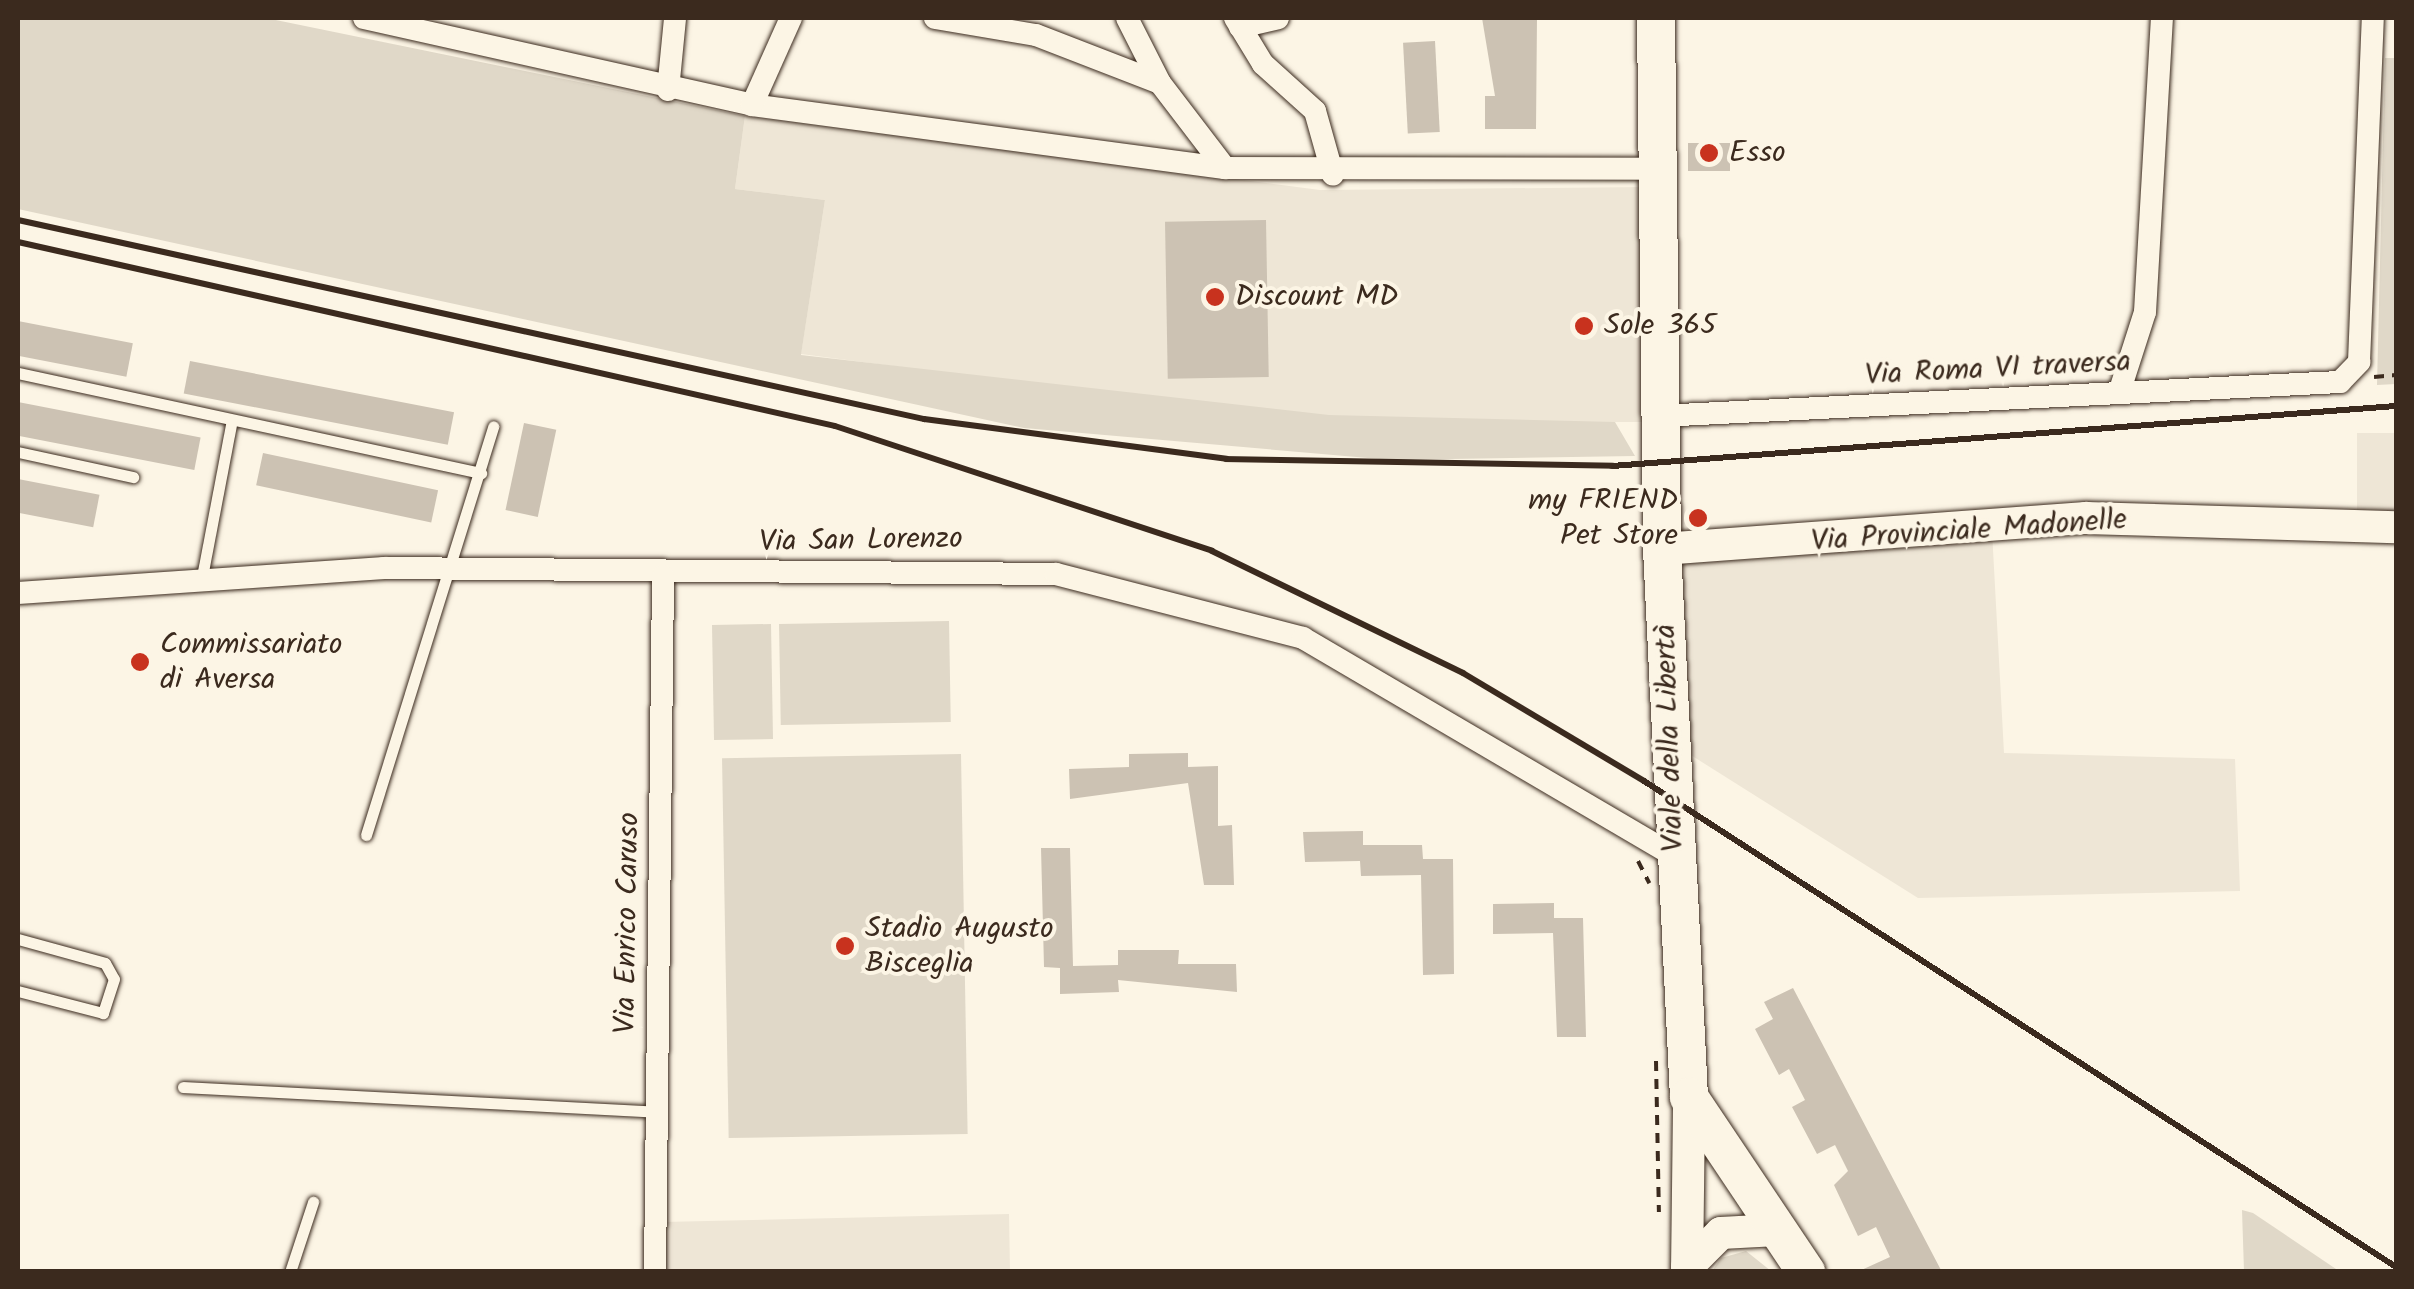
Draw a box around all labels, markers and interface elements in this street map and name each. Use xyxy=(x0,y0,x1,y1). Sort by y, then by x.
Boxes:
place label: Esso xyxy=(1729,135,1786,171)
marker: Esso xyxy=(1698,142,1720,164)
place label: Discount MD xyxy=(1235,279,1398,315)
marker: Discount MD xyxy=(1204,286,1226,308)
place label: Sole 365 xyxy=(1604,308,1716,344)
marker: Sole 365 xyxy=(1573,315,1595,337)
street label: Via Roma VI traversa xyxy=(1864,344,2132,394)
place label: my FRIEND Pet Store xyxy=(1528,483,1678,554)
street label: Via Provinciale Madonelle xyxy=(1810,502,2128,560)
marker: my FRIEND Pet Store xyxy=(1687,507,1709,529)
street label: Via San Lorenzo xyxy=(759,521,963,561)
street label: Viale della Libertà xyxy=(1648,624,1692,852)
place label: Commissariato di Aversa xyxy=(160,627,342,698)
marker: Commissariato di Aversa xyxy=(129,651,151,673)
street label: Via Enrico Caruso xyxy=(608,812,648,1034)
place label: Stadio Augusto Bisceglia xyxy=(865,911,1054,982)
marker: Stadio Augusto Bisceglia xyxy=(834,935,856,957)

